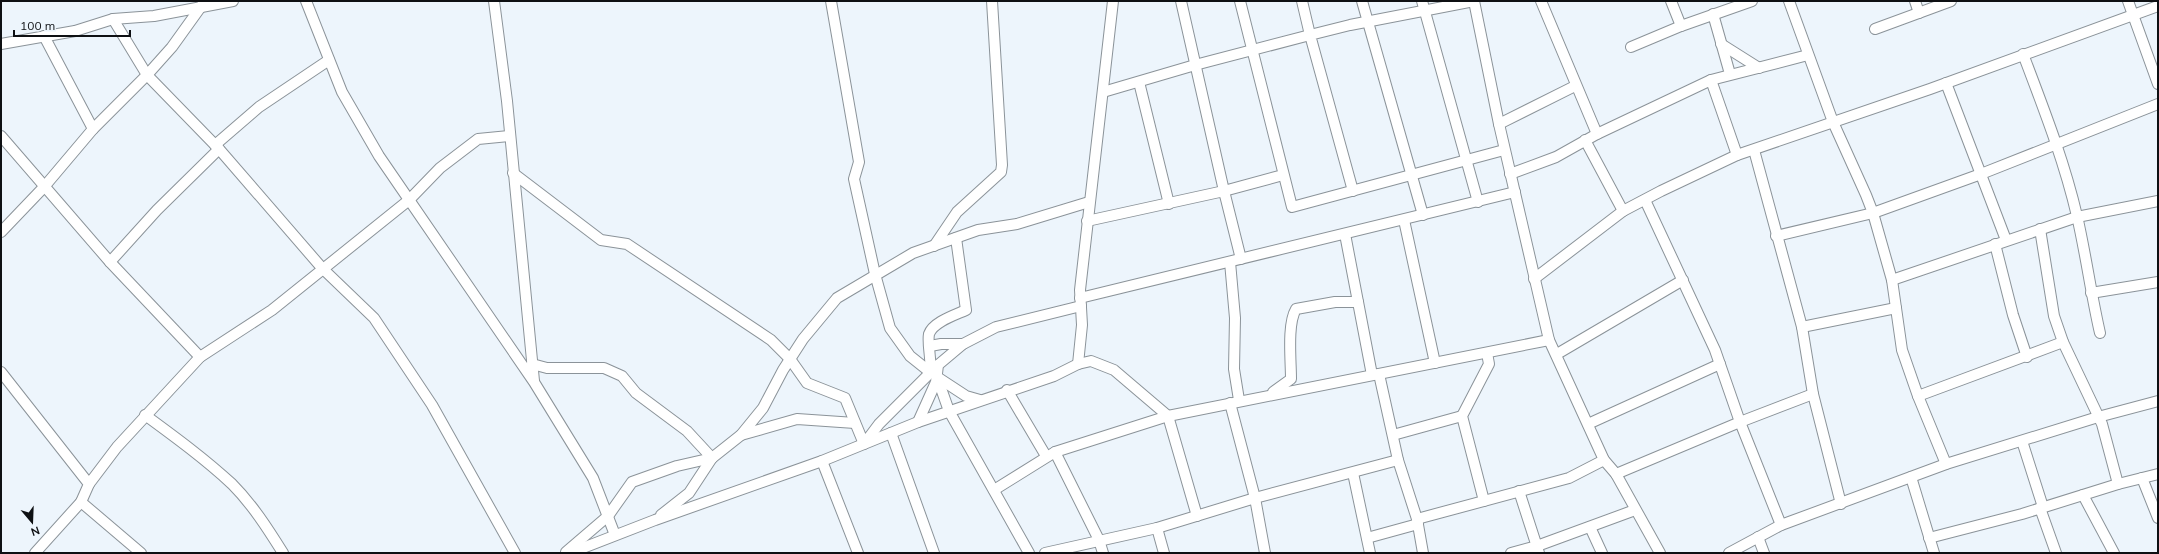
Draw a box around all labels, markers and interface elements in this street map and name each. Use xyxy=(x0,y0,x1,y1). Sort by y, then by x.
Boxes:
scale bar xyxy=(14,12,130,38)
text: 100 m xyxy=(20,18,55,33)
north arrow xyxy=(12,502,52,542)
text: N xyxy=(29,523,41,539)

